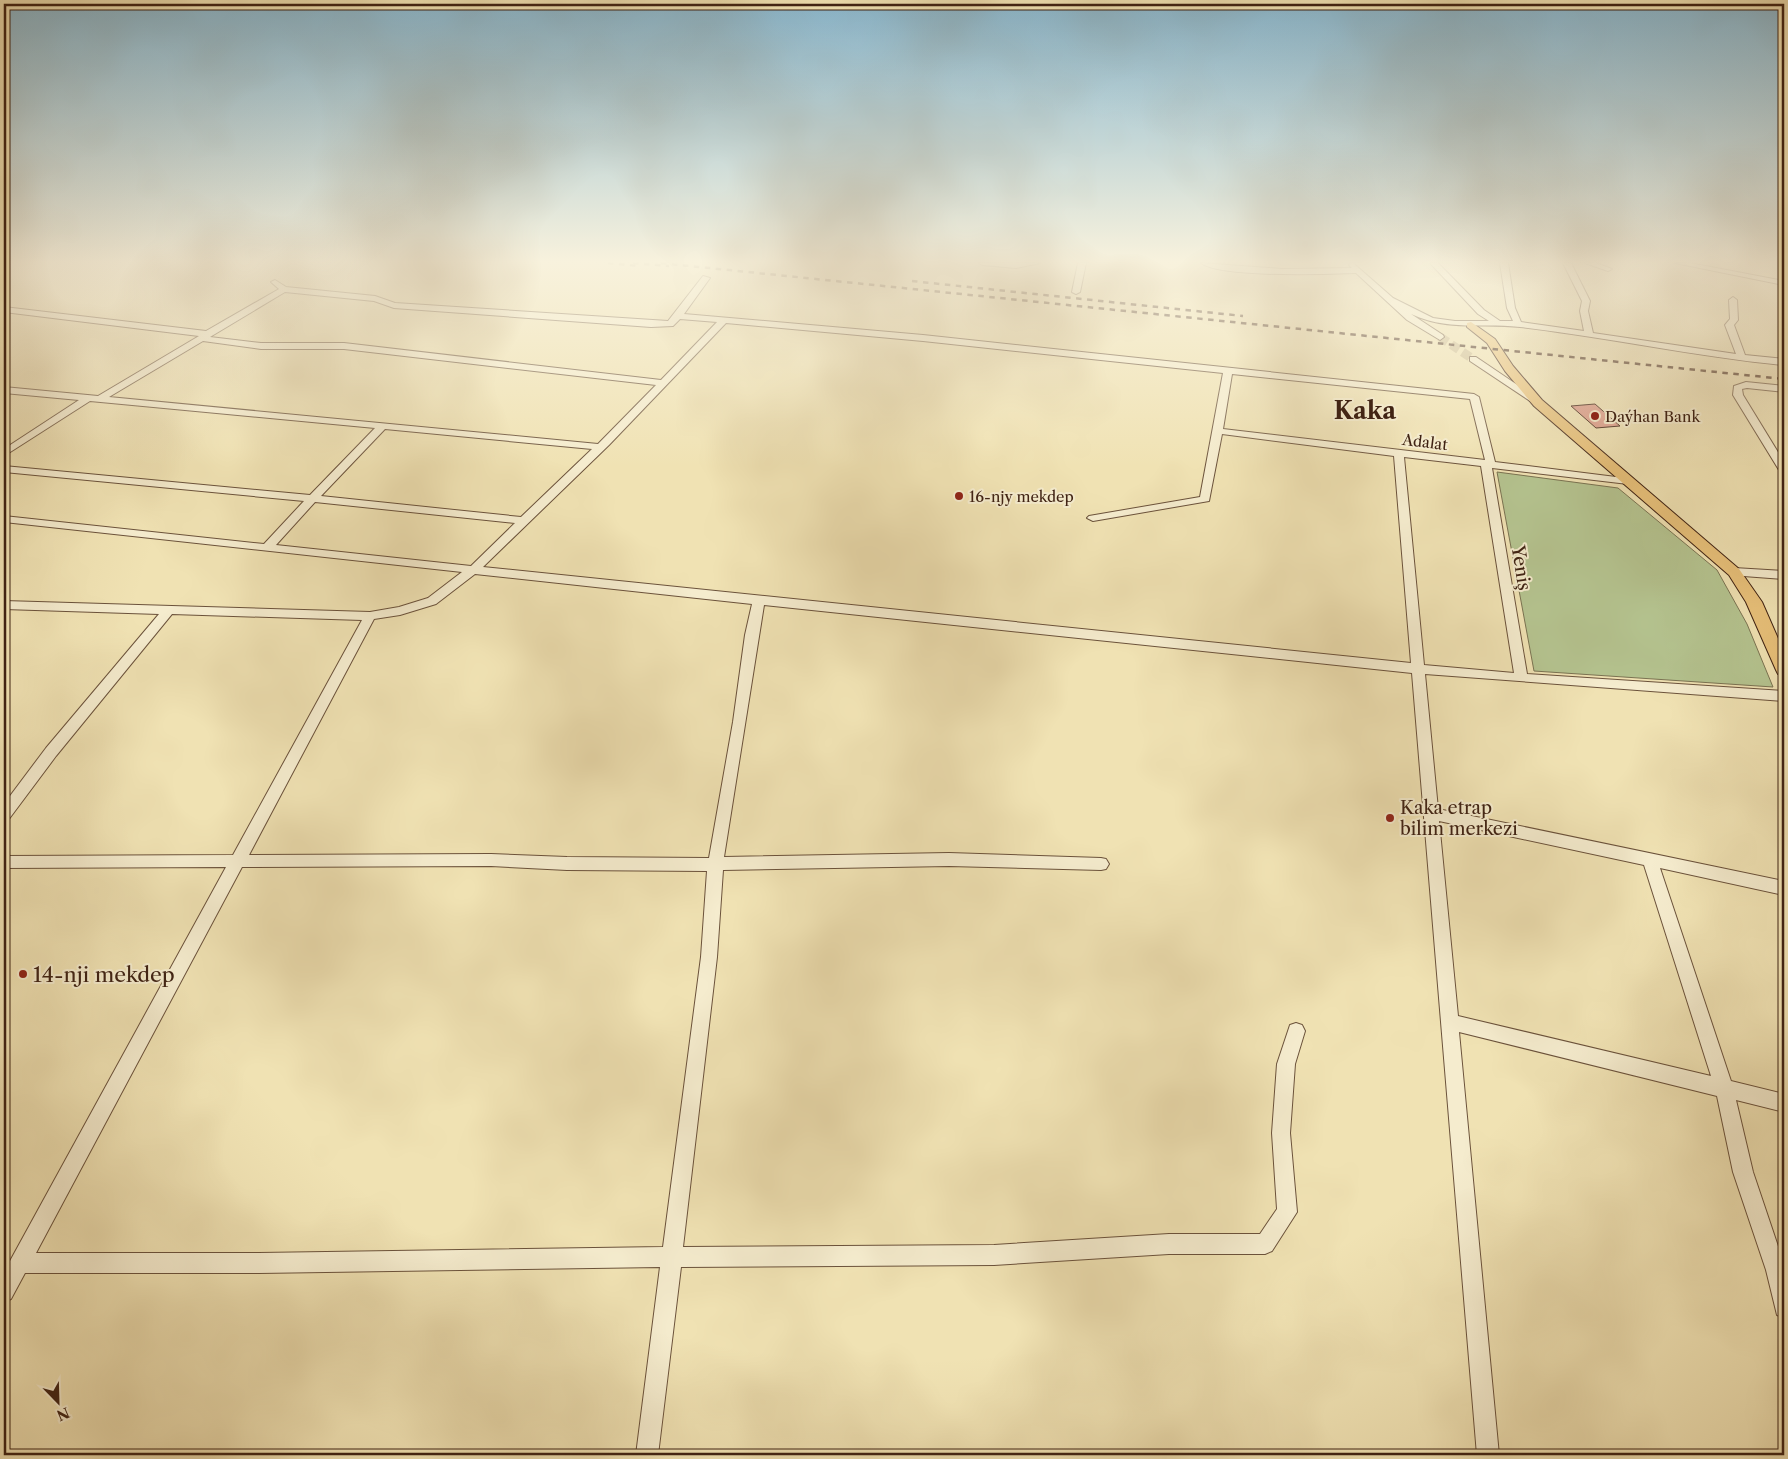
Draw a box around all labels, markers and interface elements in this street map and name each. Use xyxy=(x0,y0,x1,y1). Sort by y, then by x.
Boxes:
district label: Kaka xyxy=(1334,396,1397,425)
place label: Daýhan Bank xyxy=(1605,407,1701,426)
marker: Daýhan Bank xyxy=(1589,410,1601,422)
street label: Adalat xyxy=(1400,430,1449,454)
place label: 16-njy mekdep xyxy=(969,487,1074,506)
marker: 16-njy mekdep xyxy=(953,490,965,502)
street label: Yeniş xyxy=(1506,543,1535,592)
place label: Kaka etrap bilim merkezi xyxy=(1400,797,1518,840)
marker: Kaka etrap bilim merkezi xyxy=(1384,812,1396,824)
place label: 14-nji mekdep xyxy=(33,962,175,987)
marker: 14-nji mekdep xyxy=(17,968,29,980)
north arrow xyxy=(32,1376,82,1426)
text: N xyxy=(54,1403,72,1425)

